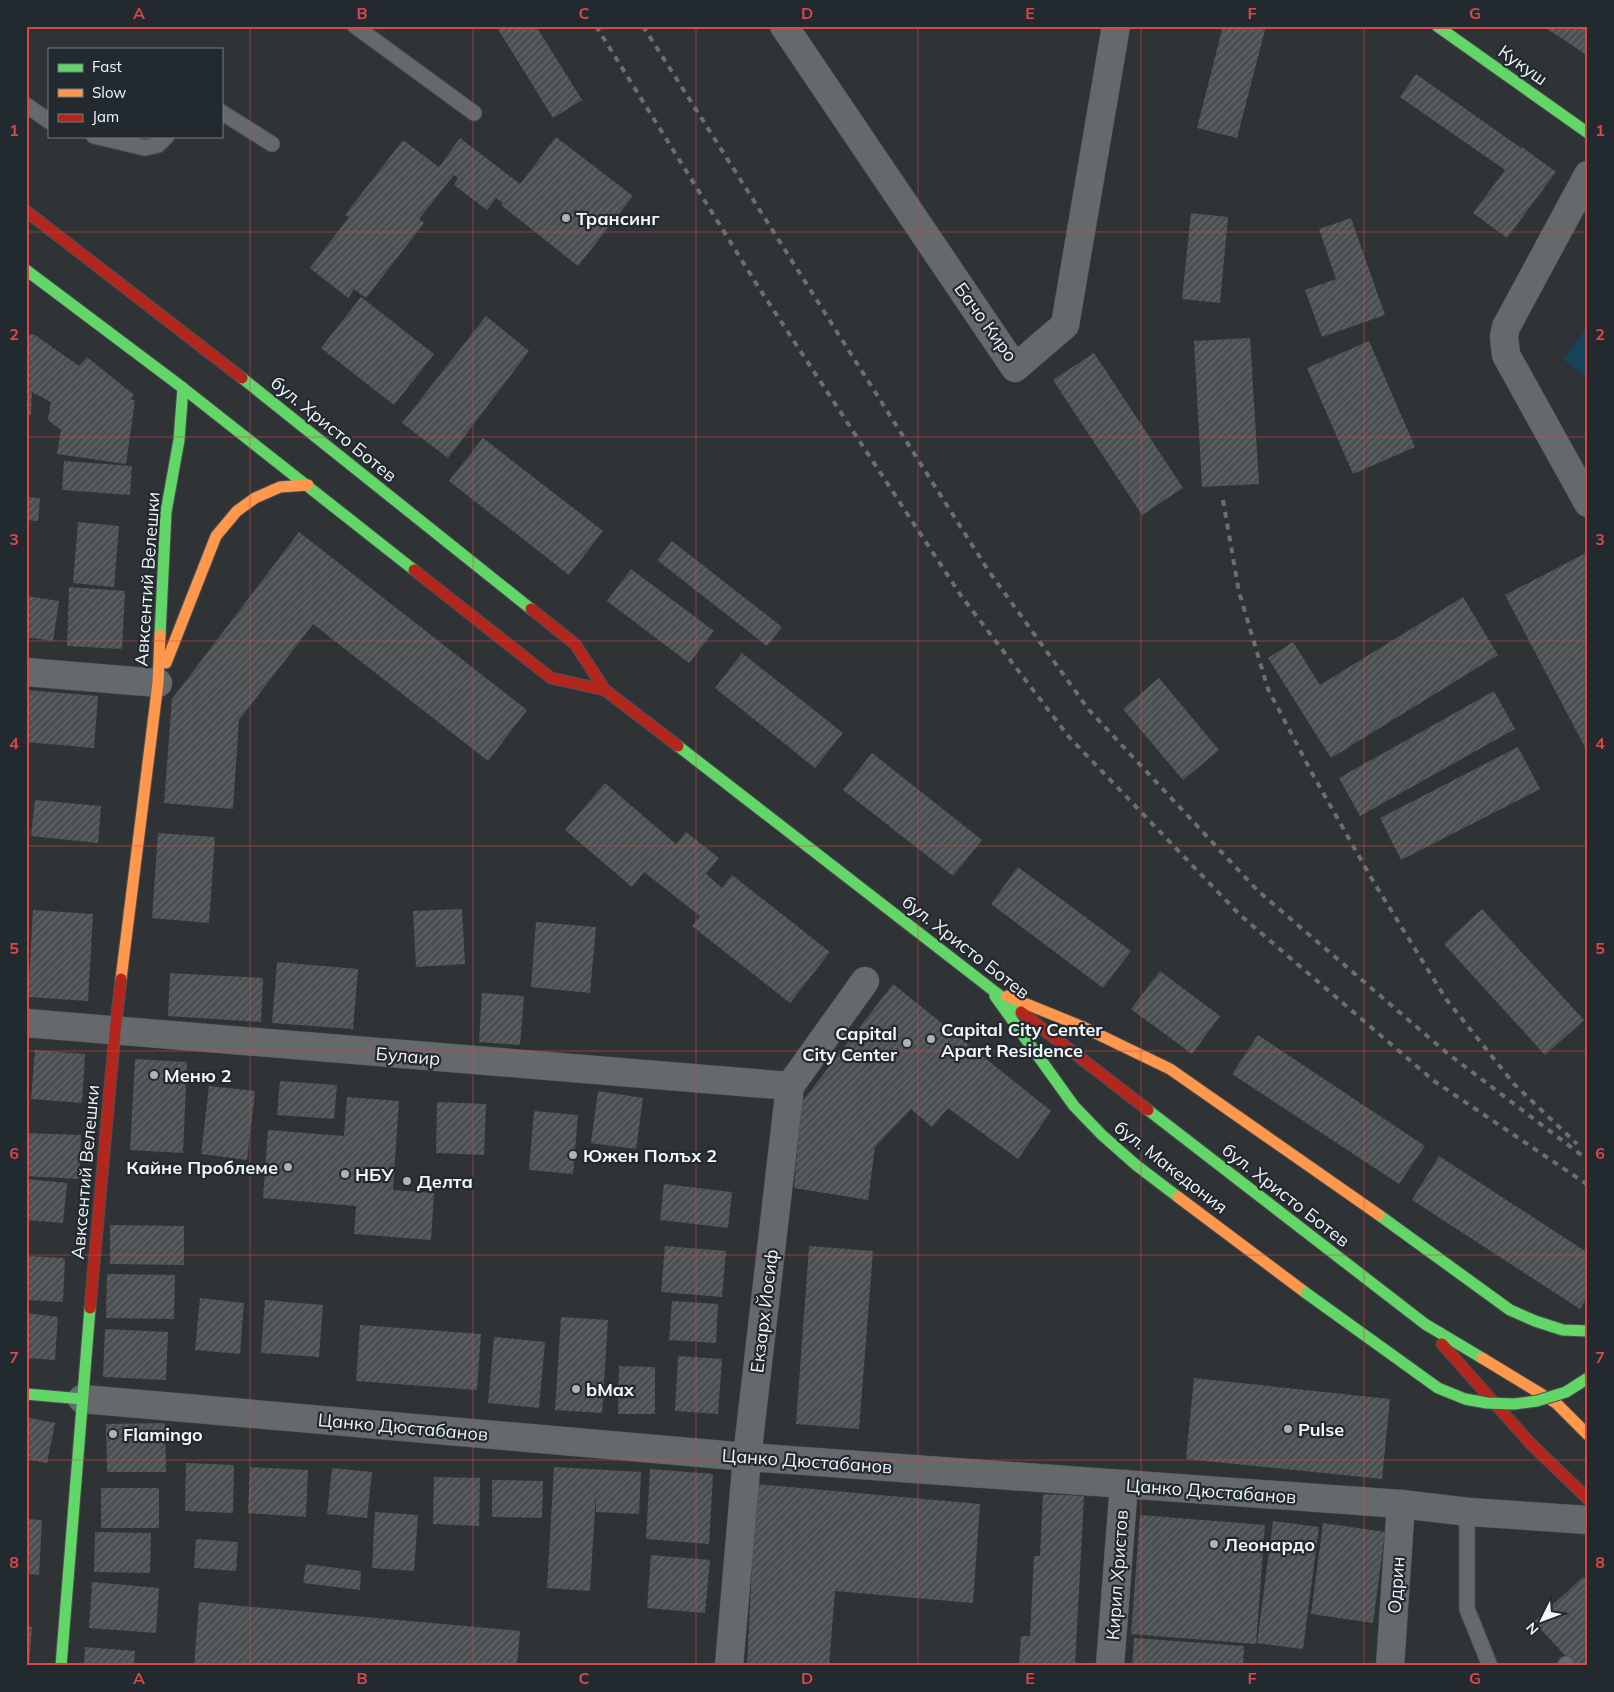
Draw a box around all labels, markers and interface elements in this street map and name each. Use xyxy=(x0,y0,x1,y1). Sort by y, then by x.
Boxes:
text: A xyxy=(133,3,145,23)
text: B xyxy=(356,3,368,23)
text: C xyxy=(579,3,590,23)
text: D xyxy=(801,3,813,23)
text: E xyxy=(1025,3,1035,23)
text: F xyxy=(1247,3,1257,23)
text: G xyxy=(1469,3,1481,23)
street label: Кукуш xyxy=(1494,40,1552,90)
legend xyxy=(48,48,222,138)
text: Fast xyxy=(92,57,122,76)
text: Slow xyxy=(92,83,126,102)
text: Jam xyxy=(92,107,119,126)
text: 1 xyxy=(9,120,19,140)
text: 1 xyxy=(1595,120,1605,140)
place label: Трансинг xyxy=(576,207,660,230)
marker: Трансинг xyxy=(560,212,572,224)
street label: Бачо Киро xyxy=(950,278,1022,366)
text: 2 xyxy=(9,324,19,344)
text: 2 xyxy=(1595,324,1605,344)
street label: бул. Христо Ботев xyxy=(266,371,402,487)
street label: Авксентий Велешки xyxy=(129,491,165,667)
text: 3 xyxy=(9,529,19,549)
text: 3 xyxy=(1595,529,1605,549)
text: 4 xyxy=(9,733,19,753)
text: 4 xyxy=(1595,733,1605,753)
street label: бул. Христо Ботев xyxy=(898,890,1034,1004)
text: 5 xyxy=(9,938,19,958)
text: 5 xyxy=(1595,938,1605,958)
place label: Capital City Center Apart Residence xyxy=(941,1018,1103,1062)
place label: Capital City Center xyxy=(802,1022,898,1066)
marker: Capital City Center Apart Residence xyxy=(925,1033,937,1045)
marker: Capital City Center xyxy=(901,1037,913,1049)
street label: Булаир xyxy=(375,1042,441,1070)
place label: Меню 2 xyxy=(164,1064,232,1087)
marker: Меню 2 xyxy=(148,1069,160,1081)
street label: Авксентий Велешки xyxy=(66,1084,104,1260)
street label: бул. Македония xyxy=(1110,1116,1232,1218)
street label: бул. Христо Ботев xyxy=(1218,1138,1354,1252)
text: 6 xyxy=(9,1143,19,1163)
text: 6 xyxy=(1595,1143,1605,1163)
place label: Южен Полъх 2 xyxy=(583,1144,717,1167)
marker: Южен Полъх 2 xyxy=(567,1149,579,1161)
place label: Кайне Проблеме xyxy=(126,1156,278,1179)
marker: Кайне Проблеме xyxy=(282,1161,294,1173)
place label: НБУ xyxy=(355,1163,394,1186)
marker: НБУ xyxy=(339,1168,351,1180)
place label: Делта xyxy=(417,1170,473,1193)
marker: Делта xyxy=(401,1175,413,1187)
street label: Екзарх Йосиф xyxy=(745,1248,783,1374)
text: 7 xyxy=(9,1347,19,1367)
text: 7 xyxy=(1595,1347,1605,1367)
place label: bMax xyxy=(586,1378,635,1401)
marker: bMax xyxy=(570,1383,582,1395)
street label: Цанко Дюстабанов xyxy=(317,1408,489,1446)
place label: Pulse xyxy=(1298,1418,1344,1441)
place label: Flamingo xyxy=(123,1423,203,1446)
marker: Pulse xyxy=(1282,1423,1294,1435)
marker: Flamingo xyxy=(107,1428,119,1440)
street label: Цанко Дюстабанов xyxy=(721,1444,893,1478)
street label: Цанко Дюстабанов xyxy=(1125,1474,1297,1508)
street label: Кирил Христов xyxy=(1101,1509,1133,1641)
place label: Леонардо xyxy=(1224,1533,1315,1556)
marker: Леонардо xyxy=(1208,1538,1220,1550)
text: 8 xyxy=(9,1552,19,1572)
text: 8 xyxy=(1595,1552,1605,1572)
street label: Одрин xyxy=(1383,1556,1409,1614)
north arrow xyxy=(1516,1594,1566,1644)
text: N xyxy=(1522,1619,1543,1639)
text: A xyxy=(133,1668,145,1688)
text: B xyxy=(356,1668,368,1688)
text: C xyxy=(579,1668,590,1688)
text: D xyxy=(801,1668,813,1688)
text: E xyxy=(1025,1668,1035,1688)
text: F xyxy=(1247,1668,1257,1688)
text: G xyxy=(1469,1668,1481,1688)

